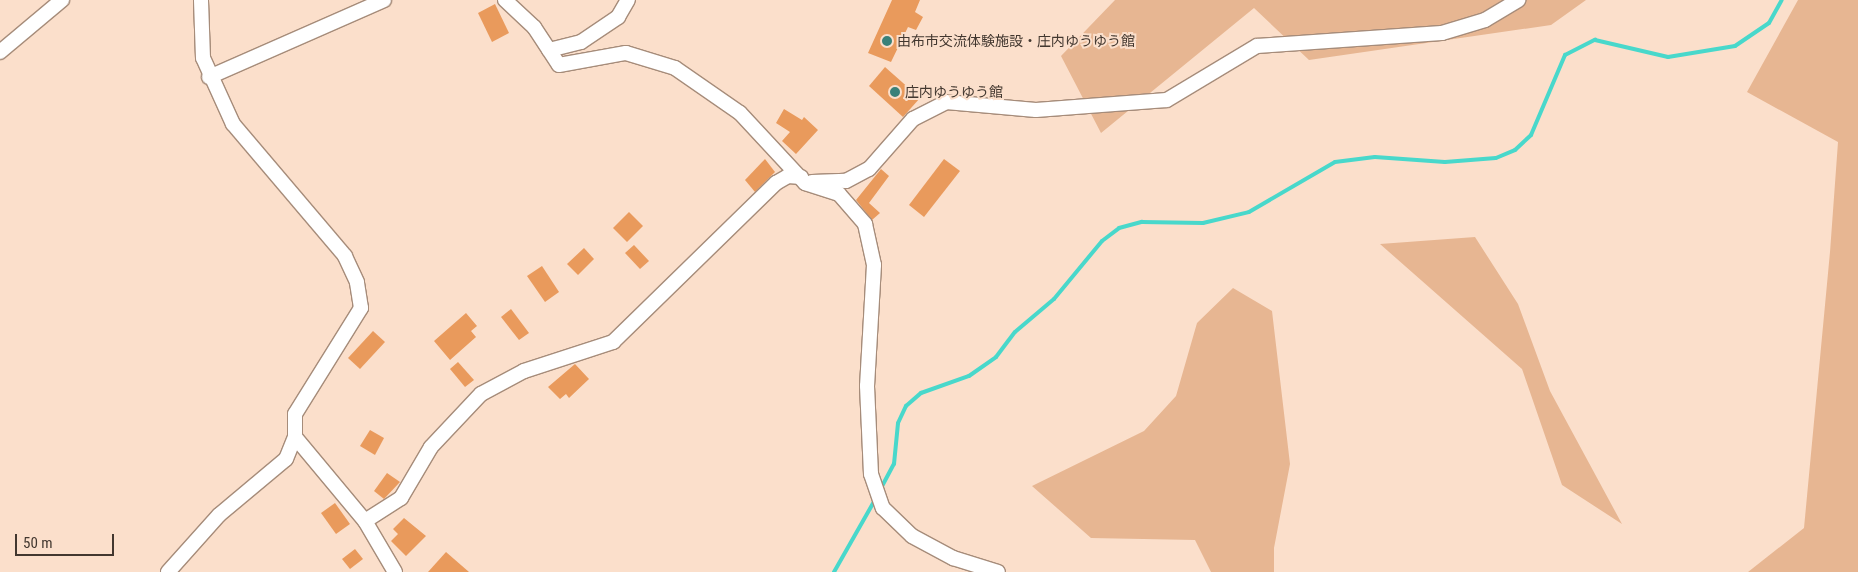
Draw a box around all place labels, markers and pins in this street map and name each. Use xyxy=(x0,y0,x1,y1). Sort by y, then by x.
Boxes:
place label: 由布市交流体験施設・庄内ゆうゆう館 xyxy=(897,33,1135,49)
marker: 由布市交流体験施設・庄内ゆうゆう館 xyxy=(881,35,893,47)
place label: 庄内ゆうゆう館 xyxy=(905,84,1003,100)
marker: 庄内ゆうゆう館 xyxy=(889,86,901,98)

